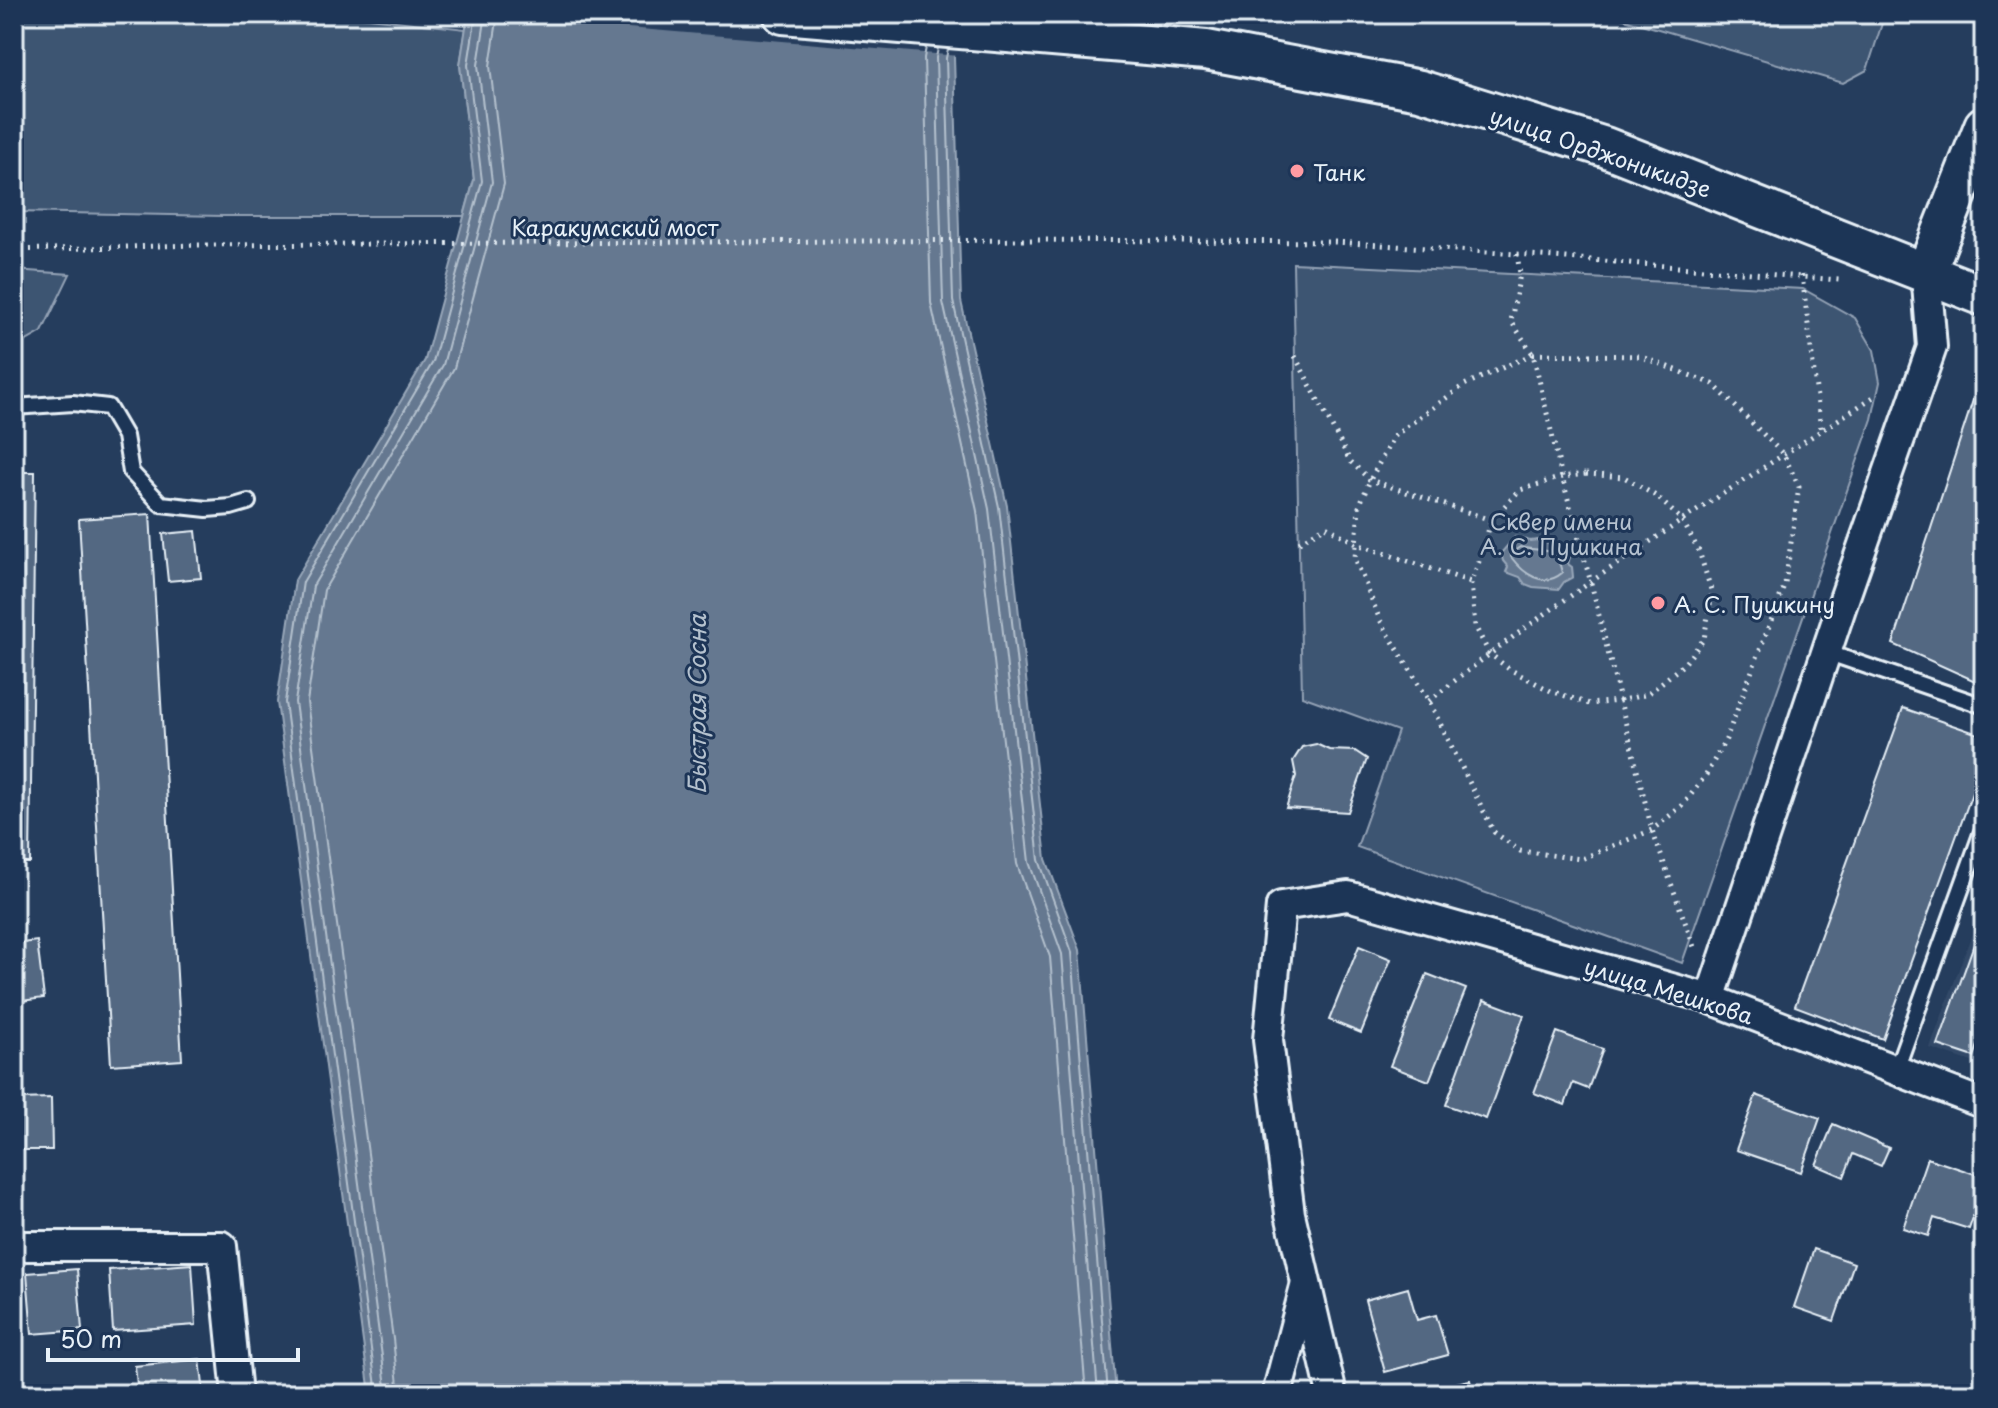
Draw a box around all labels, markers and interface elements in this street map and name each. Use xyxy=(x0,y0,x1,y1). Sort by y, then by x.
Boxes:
street label: улица Орджоникидзе xyxy=(1486,98,1716,204)
place label: Танк xyxy=(1313,155,1366,188)
marker: Танк xyxy=(1288,162,1306,180)
street label: Каракумский мост xyxy=(512,210,719,243)
park label: Сквер имени А. С. Пушкина xyxy=(1480,504,1642,562)
place label: А. С. Пушкину xyxy=(1674,587,1835,620)
marker: А. С. Пушкину xyxy=(1649,594,1667,612)
water label: Быстрая Сосна xyxy=(678,613,714,794)
street label: улица Мешкова xyxy=(1581,949,1758,1031)
scale bar xyxy=(48,1312,298,1362)
text: 50 m xyxy=(60,1320,122,1356)

